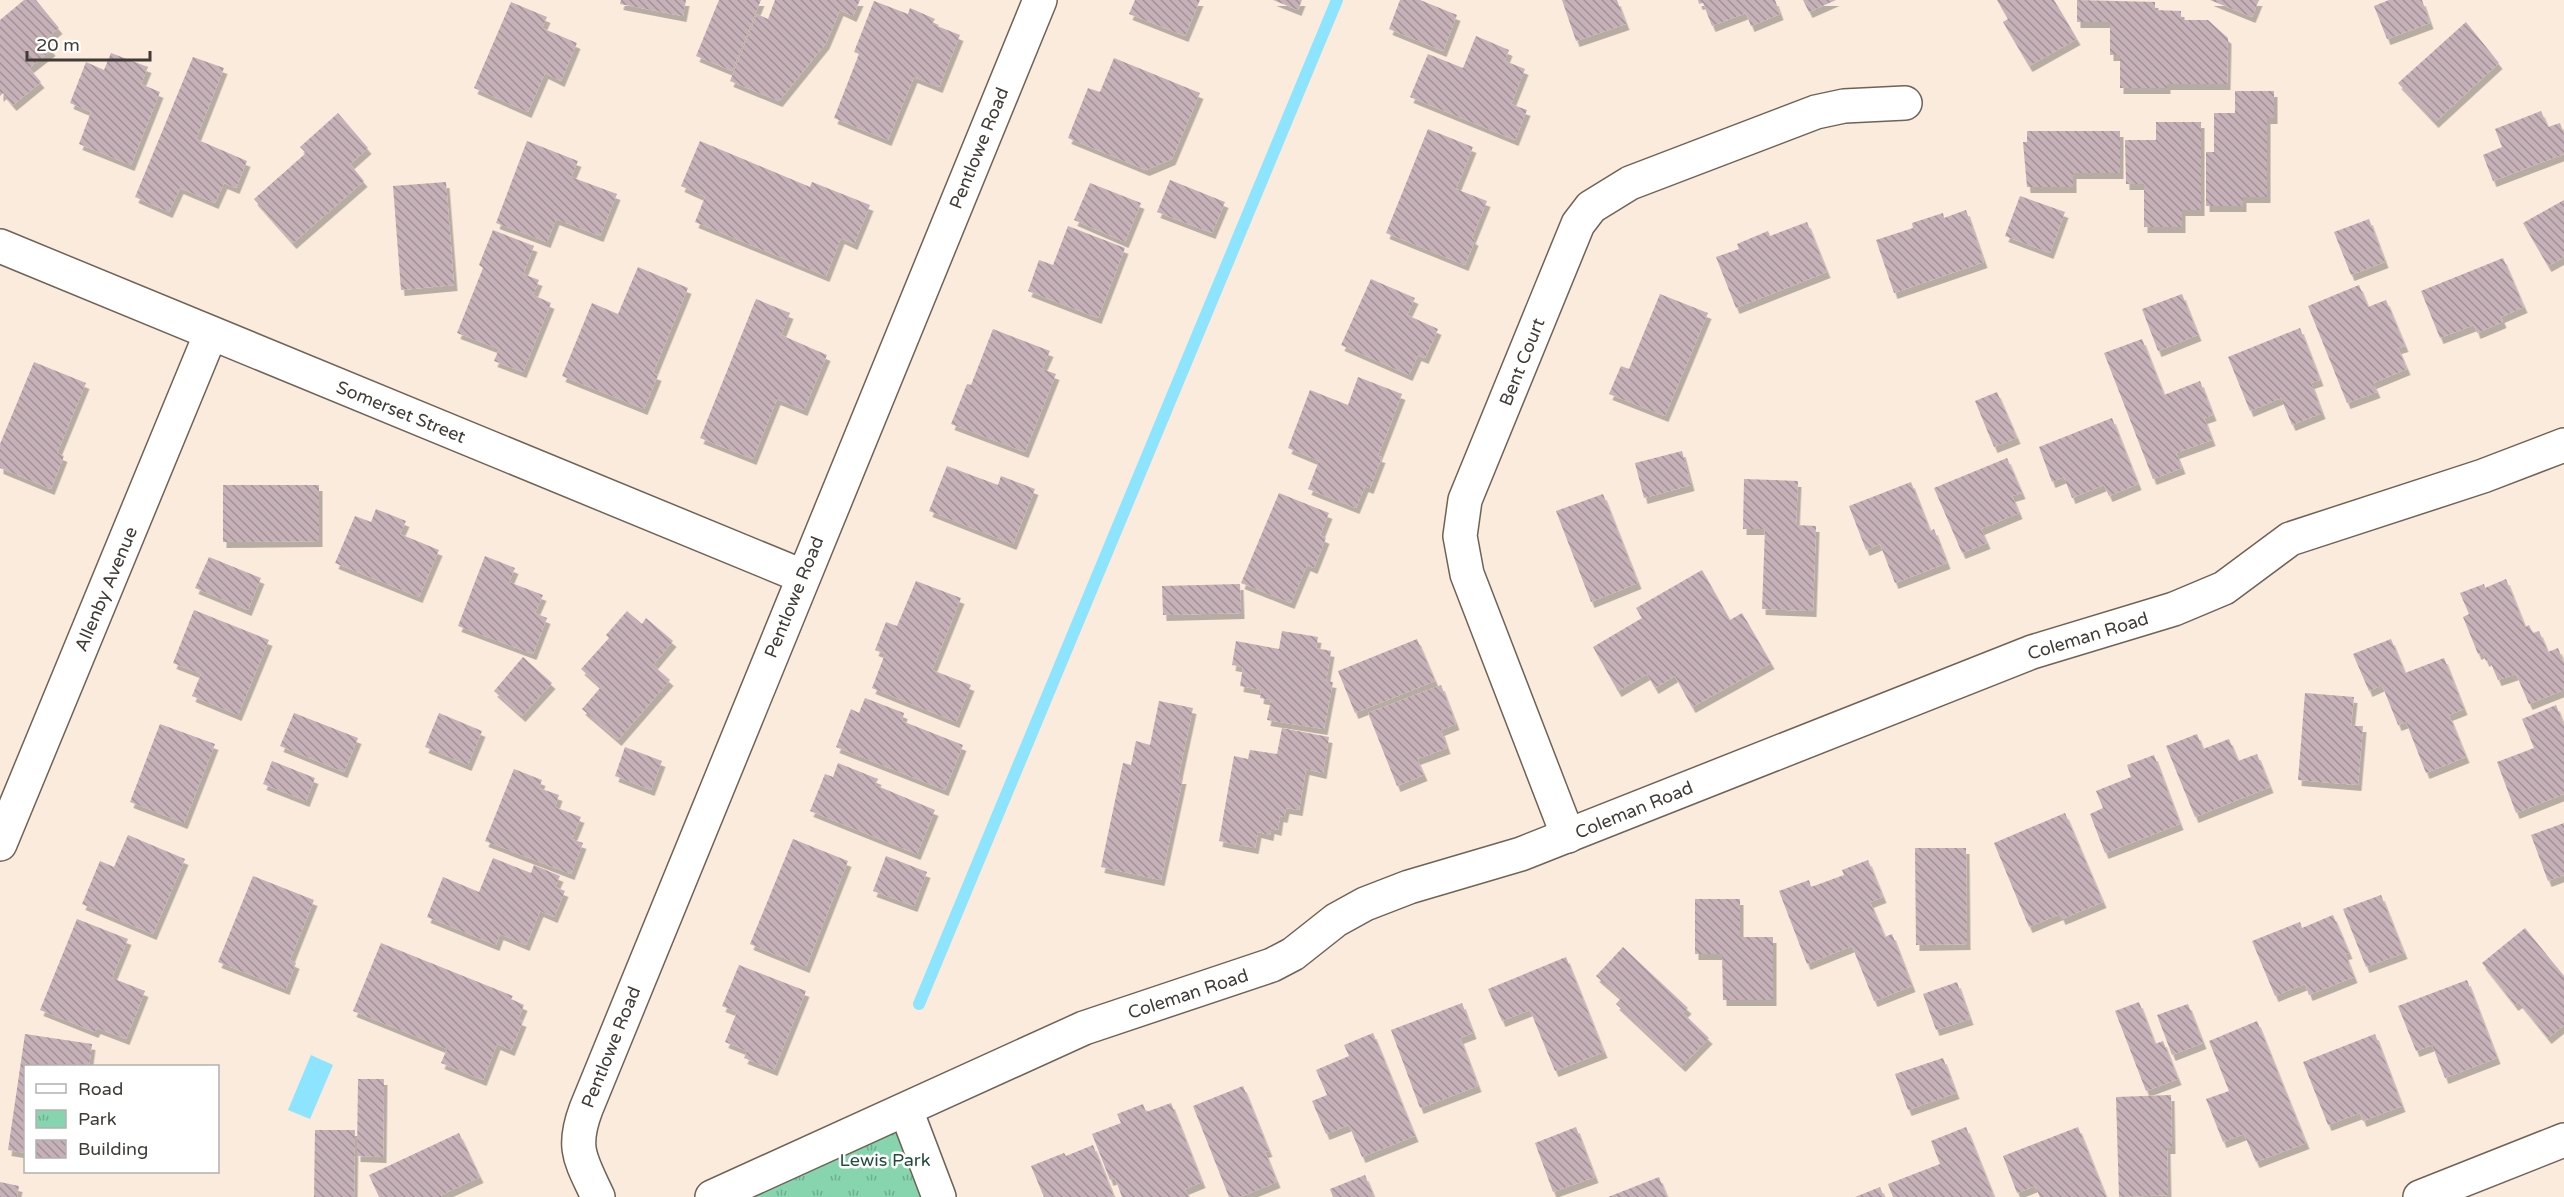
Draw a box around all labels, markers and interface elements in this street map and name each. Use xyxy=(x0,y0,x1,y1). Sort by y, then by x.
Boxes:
scale bar xyxy=(27,24,150,62)
text: 20 m xyxy=(36,34,80,56)
street label: Pentlowe Road xyxy=(945,84,1013,212)
street label: Bent Court xyxy=(1494,315,1550,409)
street label: Somerset Street xyxy=(333,376,469,448)
street label: Allenby Avenue xyxy=(70,523,142,655)
street label: Pentlowe Road xyxy=(760,533,828,661)
street label: Coleman Road xyxy=(2025,607,2151,665)
street label: Coleman Road xyxy=(1572,776,1696,844)
street label: Coleman Road xyxy=(1125,964,1251,1024)
street label: Pentlowe Road xyxy=(577,983,645,1111)
legend xyxy=(24,1065,219,1173)
text: Road xyxy=(78,1078,123,1100)
text: Park xyxy=(78,1108,117,1130)
text: Building xyxy=(78,1138,148,1160)
park label: Lewis Park xyxy=(840,1149,931,1171)

